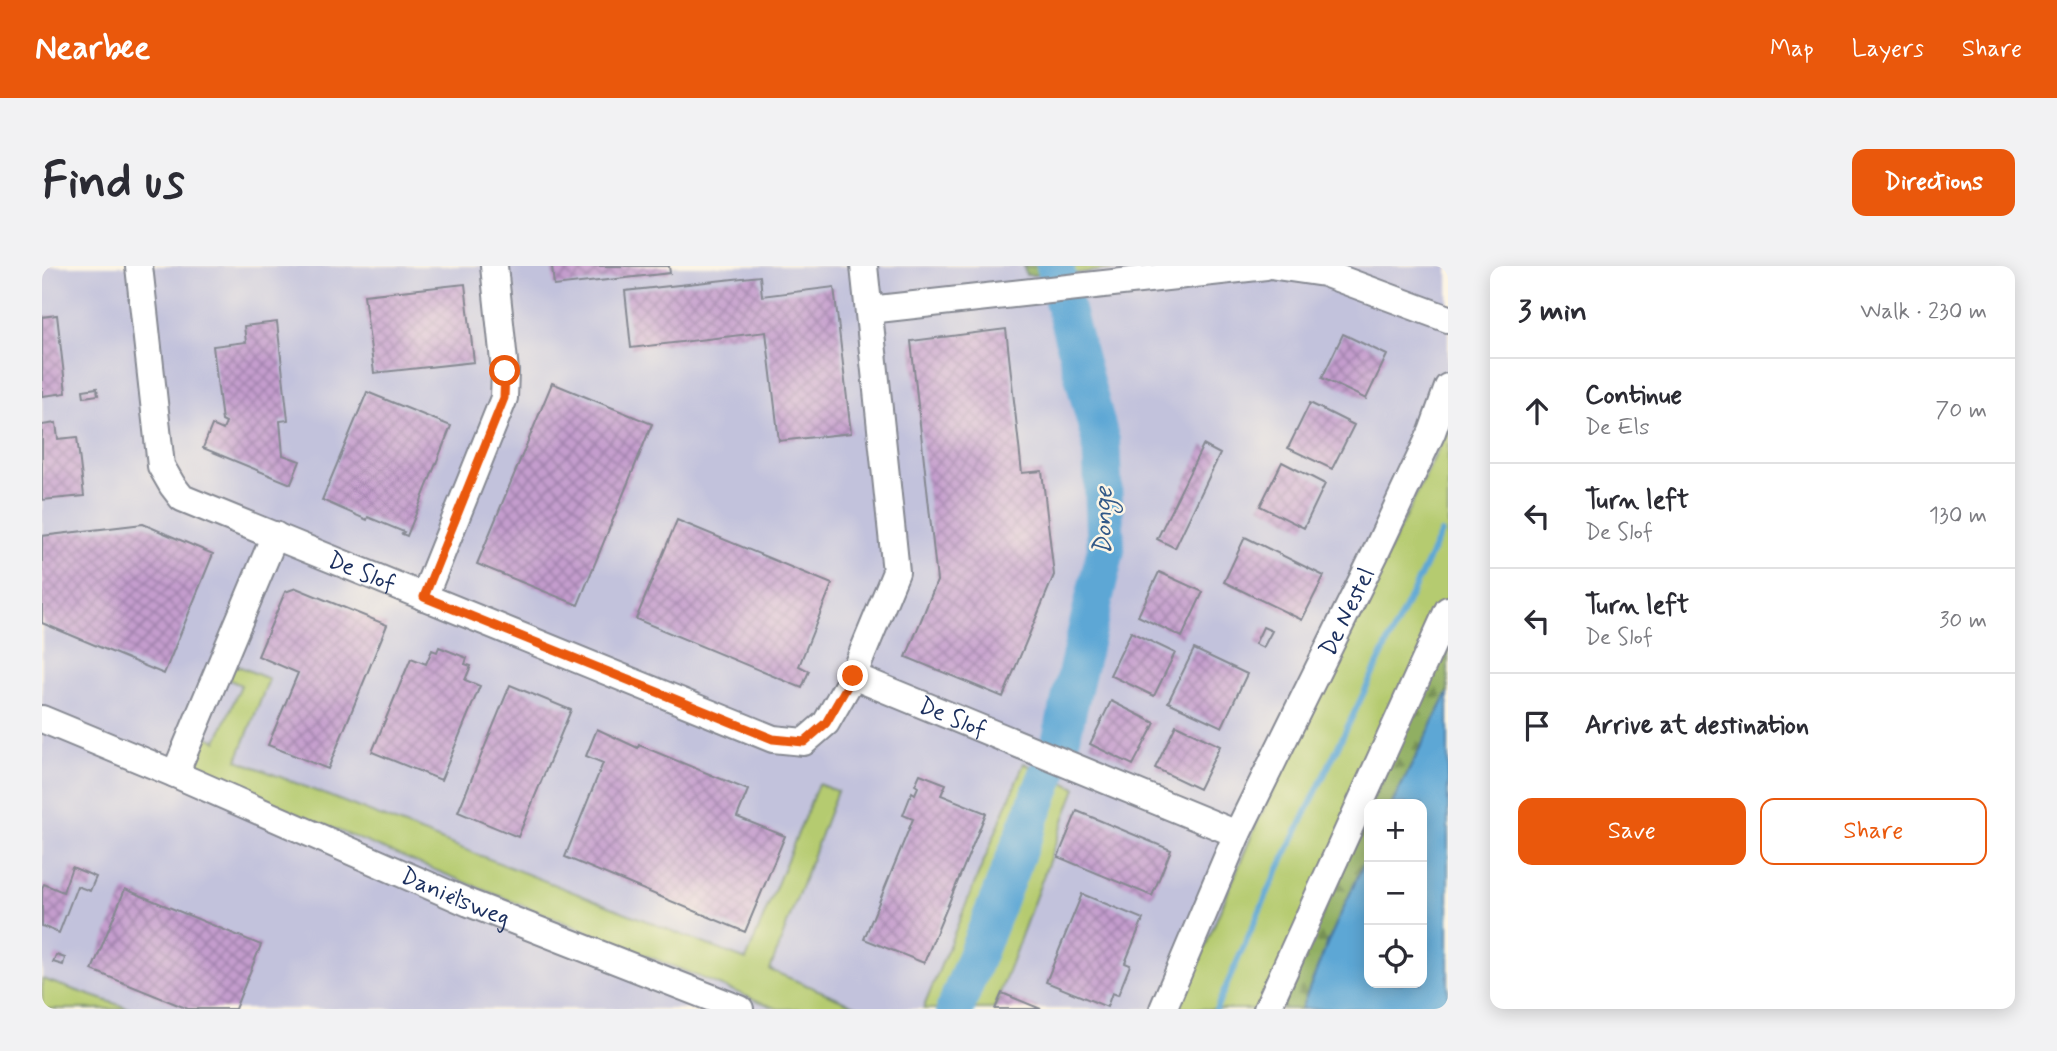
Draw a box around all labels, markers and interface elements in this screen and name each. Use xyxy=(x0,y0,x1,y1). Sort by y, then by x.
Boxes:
text: Nearbee xyxy=(35,27,150,71)
text: Map xyxy=(1770,34,1814,65)
text: Layers xyxy=(1852,34,1924,65)
text: Share xyxy=(1962,34,2022,65)
button: Directions xyxy=(1852,149,2015,216)
text: Find us xyxy=(42,150,185,215)
text: 3 min xyxy=(1518,292,1587,331)
text: Walk · 230 m xyxy=(1860,297,1987,327)
route start xyxy=(489,355,520,386)
text: Continue xyxy=(1585,379,1682,413)
icon: ahead xyxy=(1518,392,1556,430)
text: 70 m xyxy=(1935,396,1987,426)
text: De Els xyxy=(1585,413,1650,443)
text: Turn left xyxy=(1585,484,1689,518)
water label: Donge xyxy=(1086,485,1124,555)
icon: left xyxy=(1518,497,1556,535)
text: 130 m xyxy=(1929,501,1987,531)
text: De Slof xyxy=(1585,518,1653,548)
street label: De Slof xyxy=(323,545,400,601)
street label: De Nestel xyxy=(1313,563,1383,662)
text: Turn left xyxy=(1585,589,1689,623)
icon: left xyxy=(1518,602,1556,640)
text: 30 m xyxy=(1939,606,1987,636)
text: De Slof xyxy=(1585,623,1653,653)
route end xyxy=(837,660,868,691)
street label: De Slof xyxy=(914,691,991,746)
icon: arrive xyxy=(1518,707,1556,745)
text: Arrive at destination xyxy=(1585,709,1809,743)
button: Save xyxy=(1518,798,1746,865)
button: Share xyxy=(1760,798,1987,865)
map controls xyxy=(1364,799,1427,988)
button: + xyxy=(1364,799,1427,862)
street label: Daniëlsweg xyxy=(395,861,514,935)
button: − xyxy=(1364,862,1427,925)
button: locate xyxy=(1364,925,1427,988)

